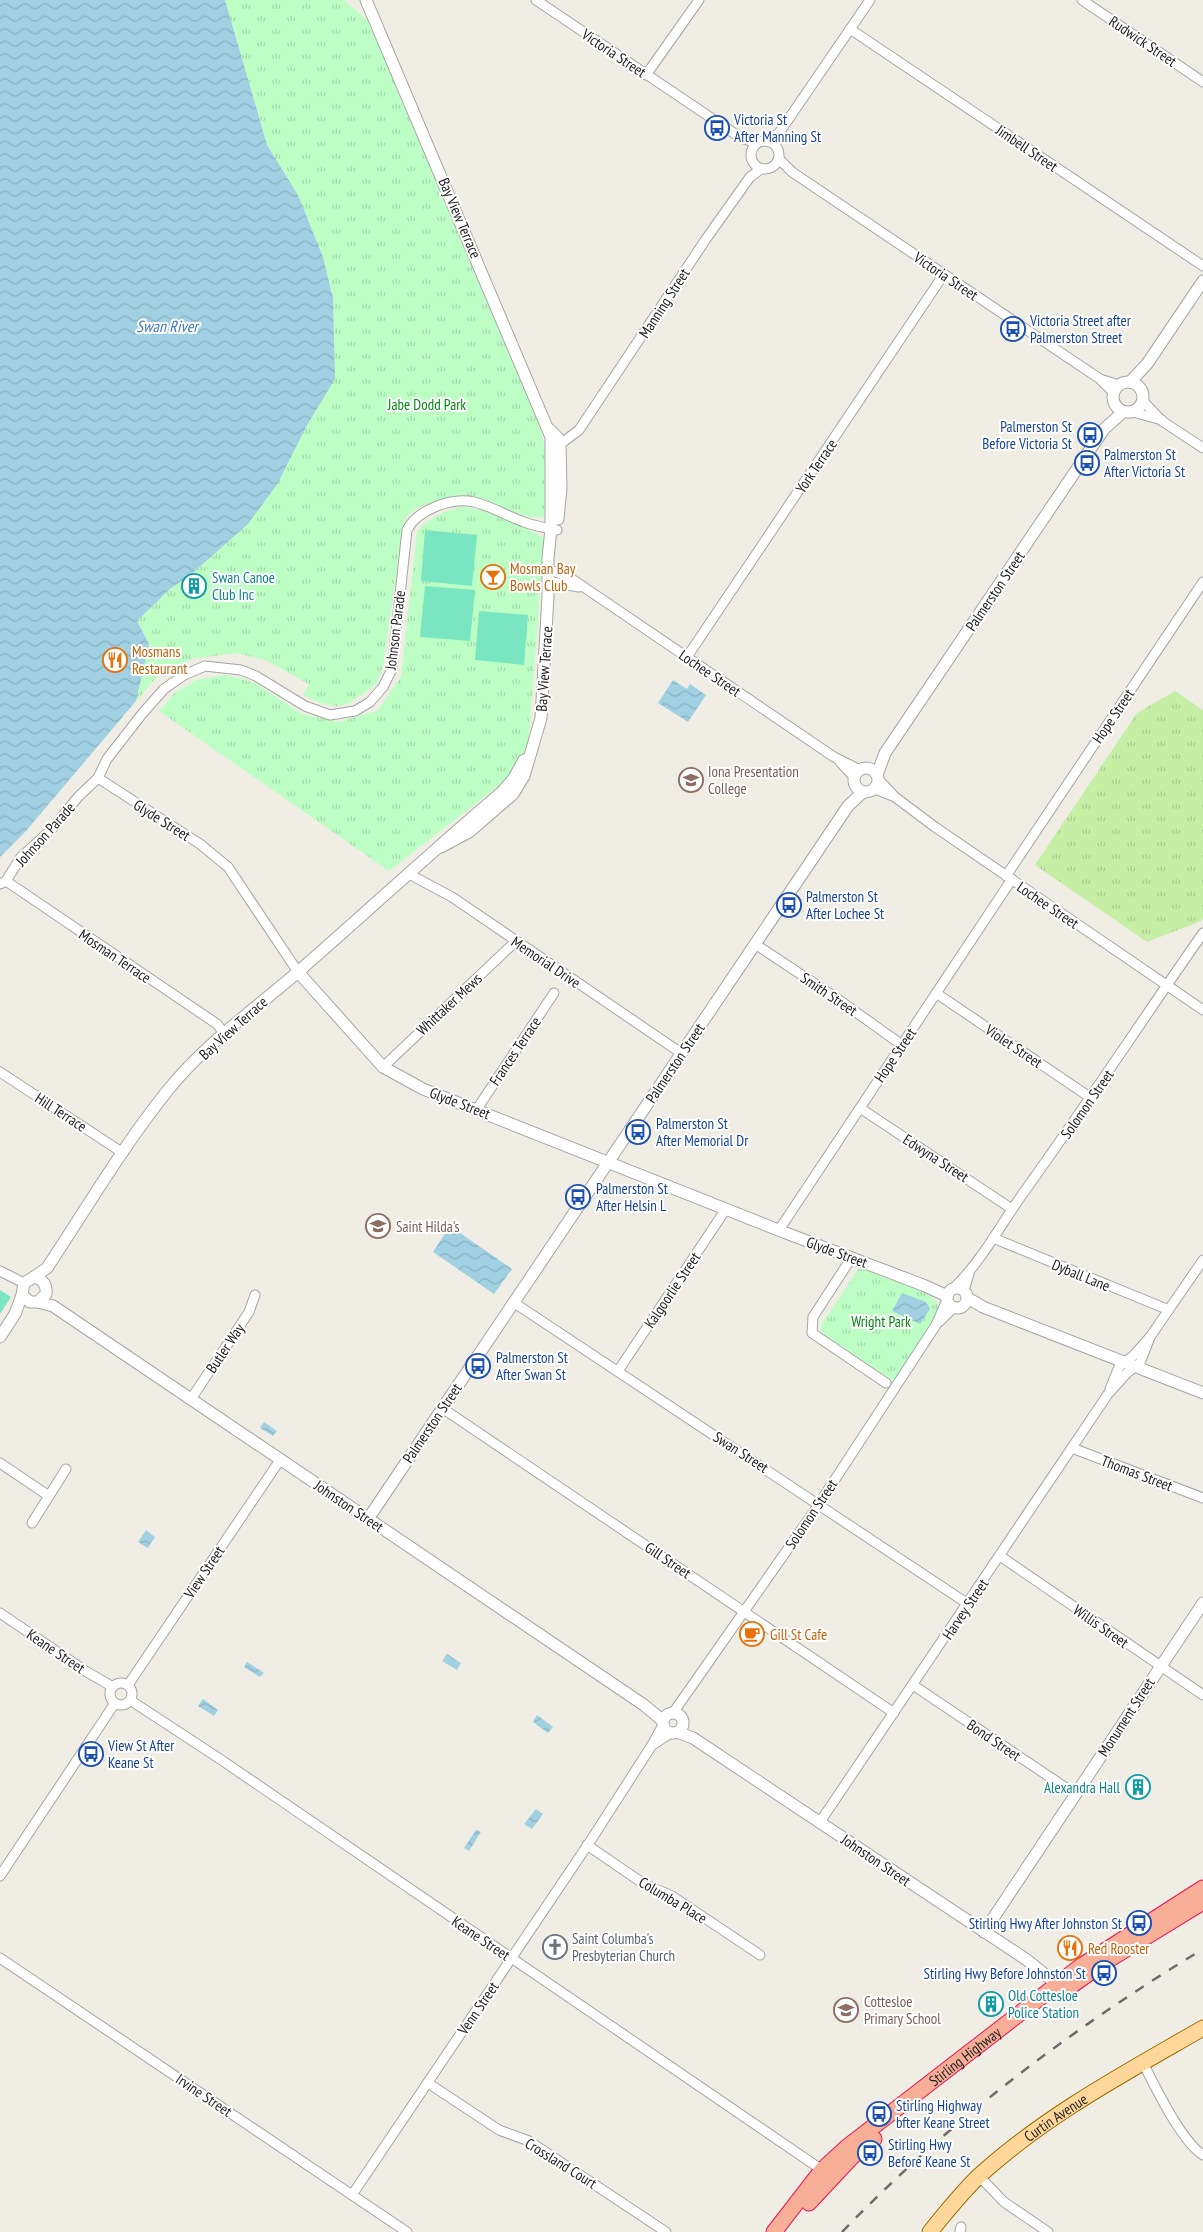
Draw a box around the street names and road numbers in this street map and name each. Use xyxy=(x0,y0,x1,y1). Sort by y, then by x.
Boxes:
street label: Rudwick Street xyxy=(1106,11,1180,71)
street label: Victoria Street xyxy=(577,24,650,81)
street label: Jimbell Street xyxy=(992,120,1062,176)
street label: Bay View Terrace xyxy=(435,175,485,261)
street label: Victoria Street xyxy=(909,247,982,304)
street label: Manning Street xyxy=(634,265,694,341)
street label: York Terrace xyxy=(791,435,841,497)
street label: Palmerston Street xyxy=(961,547,1029,635)
street label: Johnson Parade xyxy=(381,589,409,672)
street label: Bay View Terrace xyxy=(532,626,556,712)
street label: Lochee Street xyxy=(675,645,745,701)
street label: Hope Street xyxy=(1088,685,1138,747)
street label: Glyde Street xyxy=(130,795,194,845)
street label: Johnson Parade xyxy=(11,798,79,871)
street label: Lochee Street xyxy=(1013,877,1083,933)
street label: Mosman Terrace xyxy=(75,925,155,987)
street label: Memorial Drive xyxy=(508,932,584,992)
street label: Smith Street xyxy=(797,968,861,1020)
street label: Whittaker Mews xyxy=(412,969,486,1039)
street label: Bay View Terrace xyxy=(195,992,271,1064)
street label: Frances Terrace xyxy=(485,1013,545,1089)
street label: Palmerston Street xyxy=(641,1019,709,1107)
street label: Violet Street xyxy=(981,1019,1046,1072)
street label: Hope Street xyxy=(870,1024,920,1086)
street label: Solomon Street xyxy=(1056,1066,1118,1142)
street label: Glyde Street xyxy=(427,1083,493,1123)
street label: Hill Terrace xyxy=(32,1088,90,1136)
street label: Edwyna Street xyxy=(900,1130,972,1186)
street label: Glyde Street xyxy=(804,1232,870,1272)
street label: Kalgoorlie Street xyxy=(640,1248,704,1332)
street label: Dyball Lane xyxy=(1049,1255,1113,1295)
street label: Butler Way xyxy=(202,1319,249,1376)
street label: Palmerston Street xyxy=(398,1379,466,1467)
street label: Swan Street xyxy=(710,1427,772,1477)
street label: Thomas Street xyxy=(1099,1451,1175,1495)
street label: Johnston Street xyxy=(310,1475,387,1536)
street label: Solomon Street xyxy=(781,1476,841,1552)
street label: Gill Street xyxy=(641,1538,695,1582)
street label: View Street xyxy=(179,1542,228,1603)
street label: Harvey Street xyxy=(938,1575,992,1643)
street label: Willis Street xyxy=(1070,1600,1132,1652)
street label: Keane Street xyxy=(23,1625,89,1677)
street label: Monument Street xyxy=(1094,1674,1158,1760)
street label: Bond Street xyxy=(963,1715,1025,1765)
street label: Johnston Street xyxy=(837,1829,914,1890)
street label: Columba Place xyxy=(636,1872,710,1928)
street label: Keane Street xyxy=(448,1912,514,1964)
street label: Venn Street xyxy=(453,1978,503,2039)
street label: Stirling Highway xyxy=(925,2022,1005,2090)
street label: Irvine Street xyxy=(172,2069,236,2121)
street label: Curtin Avenue xyxy=(1020,2089,1091,2145)
street label: Crossland Court xyxy=(522,2133,600,2193)

